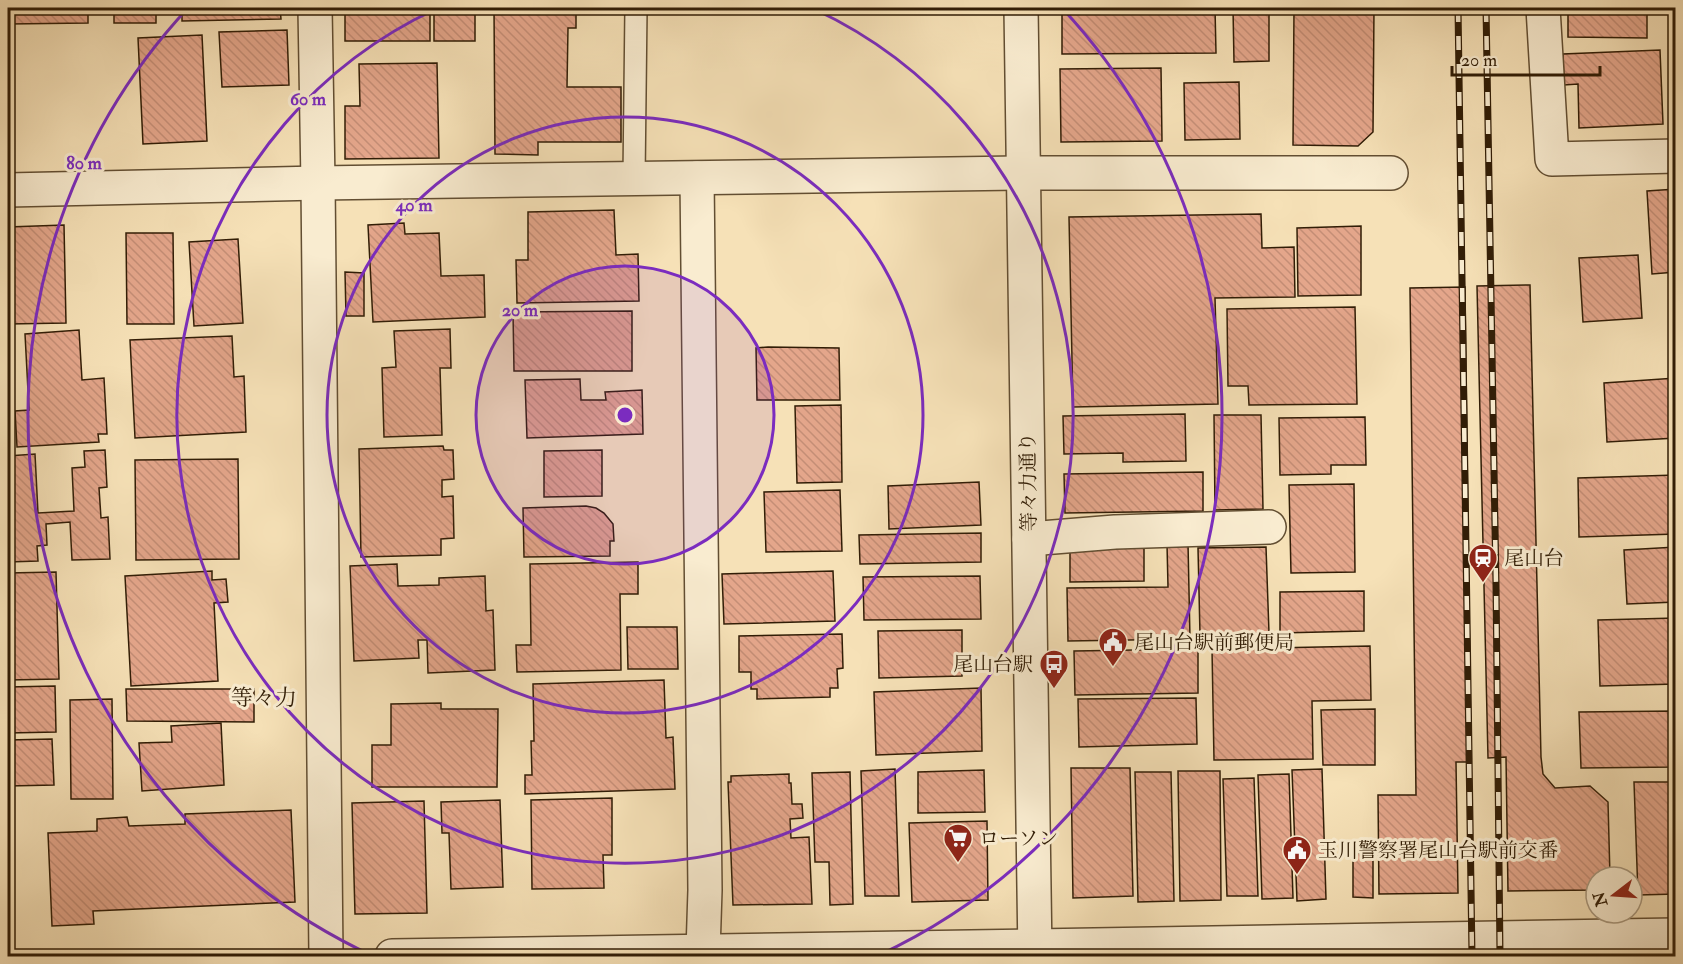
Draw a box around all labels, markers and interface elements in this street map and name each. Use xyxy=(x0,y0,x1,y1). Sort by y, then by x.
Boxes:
scale bar xyxy=(1452,39,1600,77)
text: 20 m xyxy=(1461,49,1497,72)
text: 60 m xyxy=(290,88,327,111)
text: 80 m xyxy=(66,152,103,175)
text: 40 m xyxy=(395,194,433,217)
text: 20 m xyxy=(502,299,539,322)
centre of rings xyxy=(615,405,635,425)
street label: 等々力通り xyxy=(1015,432,1042,532)
station icon: 尾山台 xyxy=(1467,542,1499,584)
place label: 尾山台 xyxy=(1504,546,1564,571)
public building icon: 尾山台駅前郵便局 xyxy=(1097,626,1129,668)
place label: 尾山台駅前郵便局 xyxy=(1134,630,1294,655)
bus stop icon: 尾山台駅 xyxy=(1038,648,1070,690)
place label: 尾山台駅 xyxy=(953,652,1033,677)
district label: 等々力 xyxy=(231,684,297,712)
supermarket icon: ローソン xyxy=(942,822,974,864)
place label: ローソン xyxy=(979,826,1058,851)
public building icon: 玉川警察署尾山台駅前交番 xyxy=(1281,834,1313,876)
place label: 玉川警察署尾山台駅前交番 xyxy=(1318,838,1558,863)
north arrow xyxy=(1584,865,1644,925)
text: N xyxy=(1589,889,1613,910)

